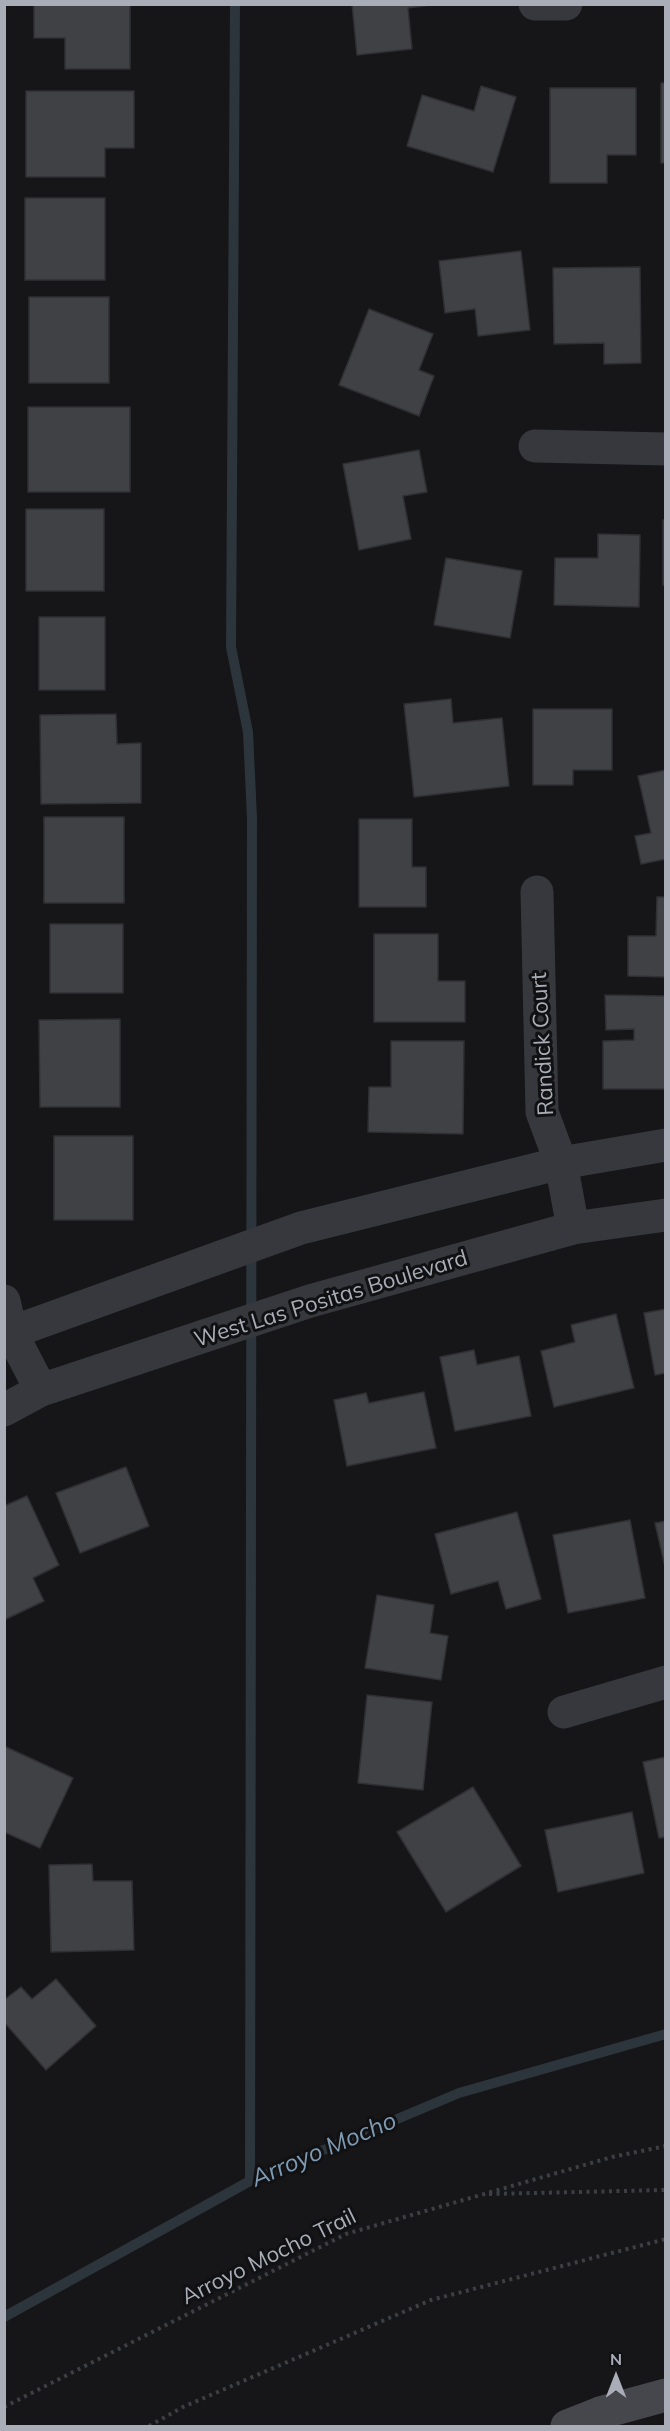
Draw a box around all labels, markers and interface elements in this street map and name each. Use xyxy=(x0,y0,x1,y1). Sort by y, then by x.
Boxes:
street label: Randick Court xyxy=(526,972,560,1116)
street label: West Las Positas Boulevard xyxy=(191,1245,471,1353)
water label: Arroyo Mocho xyxy=(247,2106,401,2194)
street label: Arroyo Mocho Trail xyxy=(177,2203,361,2311)
north arrow xyxy=(586,2347,646,2407)
text: N xyxy=(610,2349,622,2369)

